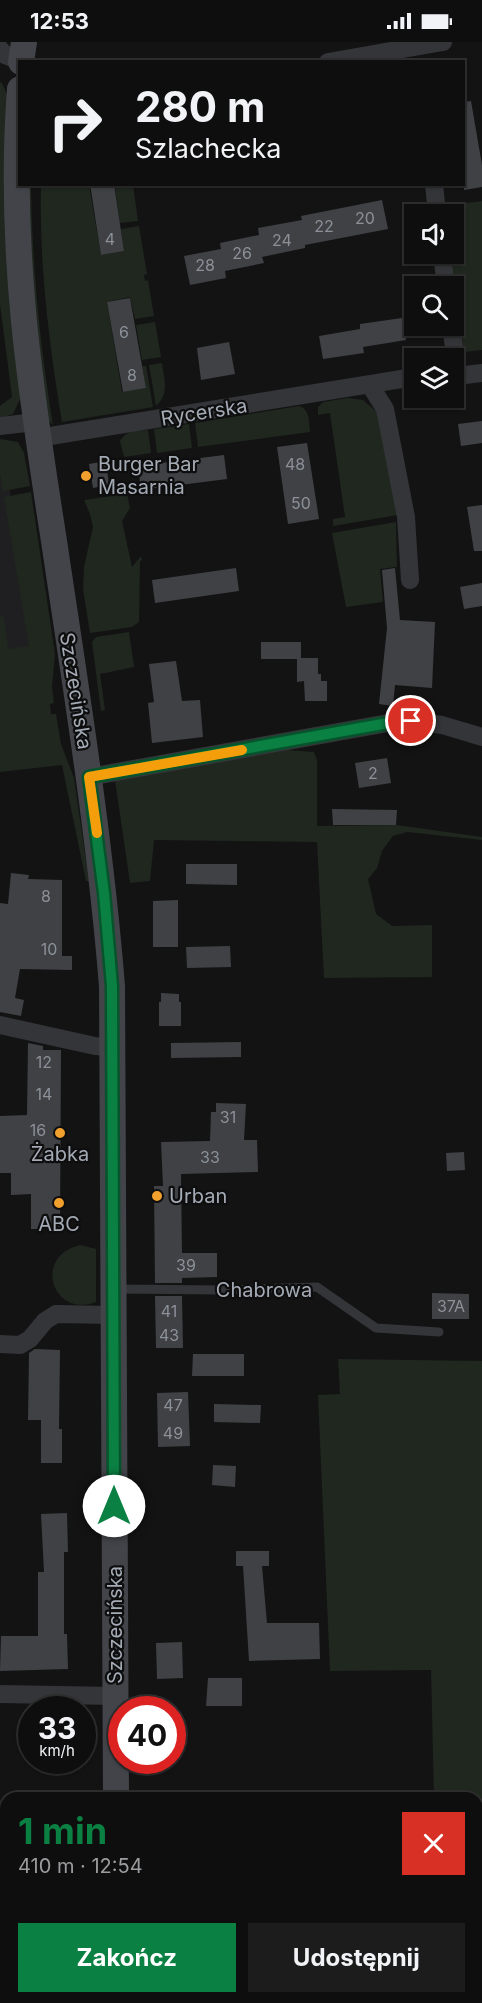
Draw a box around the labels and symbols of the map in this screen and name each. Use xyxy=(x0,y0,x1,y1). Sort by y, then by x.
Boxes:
house number: 20 xyxy=(355,208,375,228)
house number: 22 xyxy=(314,216,334,236)
house number: 4 xyxy=(105,229,115,249)
house number: 24 xyxy=(272,230,292,250)
house number: 26 xyxy=(232,243,252,263)
house number: 28 xyxy=(195,255,215,275)
house number: 6 xyxy=(119,322,129,342)
house number: 8 xyxy=(127,365,137,385)
street label: Rycerska xyxy=(159,393,249,431)
place label: Burger Bar Masarnia xyxy=(98,452,200,499)
house number: 48 xyxy=(285,454,305,474)
marker: Burger Bar Masarnia xyxy=(79,469,93,483)
house number: 50 xyxy=(291,493,311,513)
street label: Szczecińska xyxy=(55,631,97,751)
pin xyxy=(385,695,436,746)
house number: 2 xyxy=(368,763,378,783)
house number: 8 xyxy=(41,886,51,906)
house number: 10 xyxy=(41,939,57,959)
house number: 12 xyxy=(36,1052,52,1072)
house number: 14 xyxy=(36,1084,52,1104)
house number: 31 xyxy=(220,1107,236,1127)
house number: 16 xyxy=(30,1120,46,1140)
marker: Żabka xyxy=(53,1126,67,1140)
place label: Żabka xyxy=(31,1141,89,1166)
house number: 33 xyxy=(200,1147,220,1167)
place label: Urban xyxy=(169,1184,227,1208)
marker: Urban xyxy=(150,1189,164,1203)
marker: ABC xyxy=(52,1196,66,1210)
place label: ABC xyxy=(38,1212,80,1236)
house number: 39 xyxy=(176,1255,196,1275)
street label: Chabrowa xyxy=(216,1278,312,1302)
house number: 37A xyxy=(437,1296,465,1316)
house number: 41 xyxy=(161,1301,177,1321)
house number: 43 xyxy=(159,1325,179,1345)
house number: 47 xyxy=(163,1395,183,1415)
house number: 49 xyxy=(163,1423,183,1443)
position arrow xyxy=(82,1474,146,1538)
street label: Szczecińska xyxy=(103,1566,127,1684)
speed limit sign: 40 xyxy=(108,1696,186,1774)

